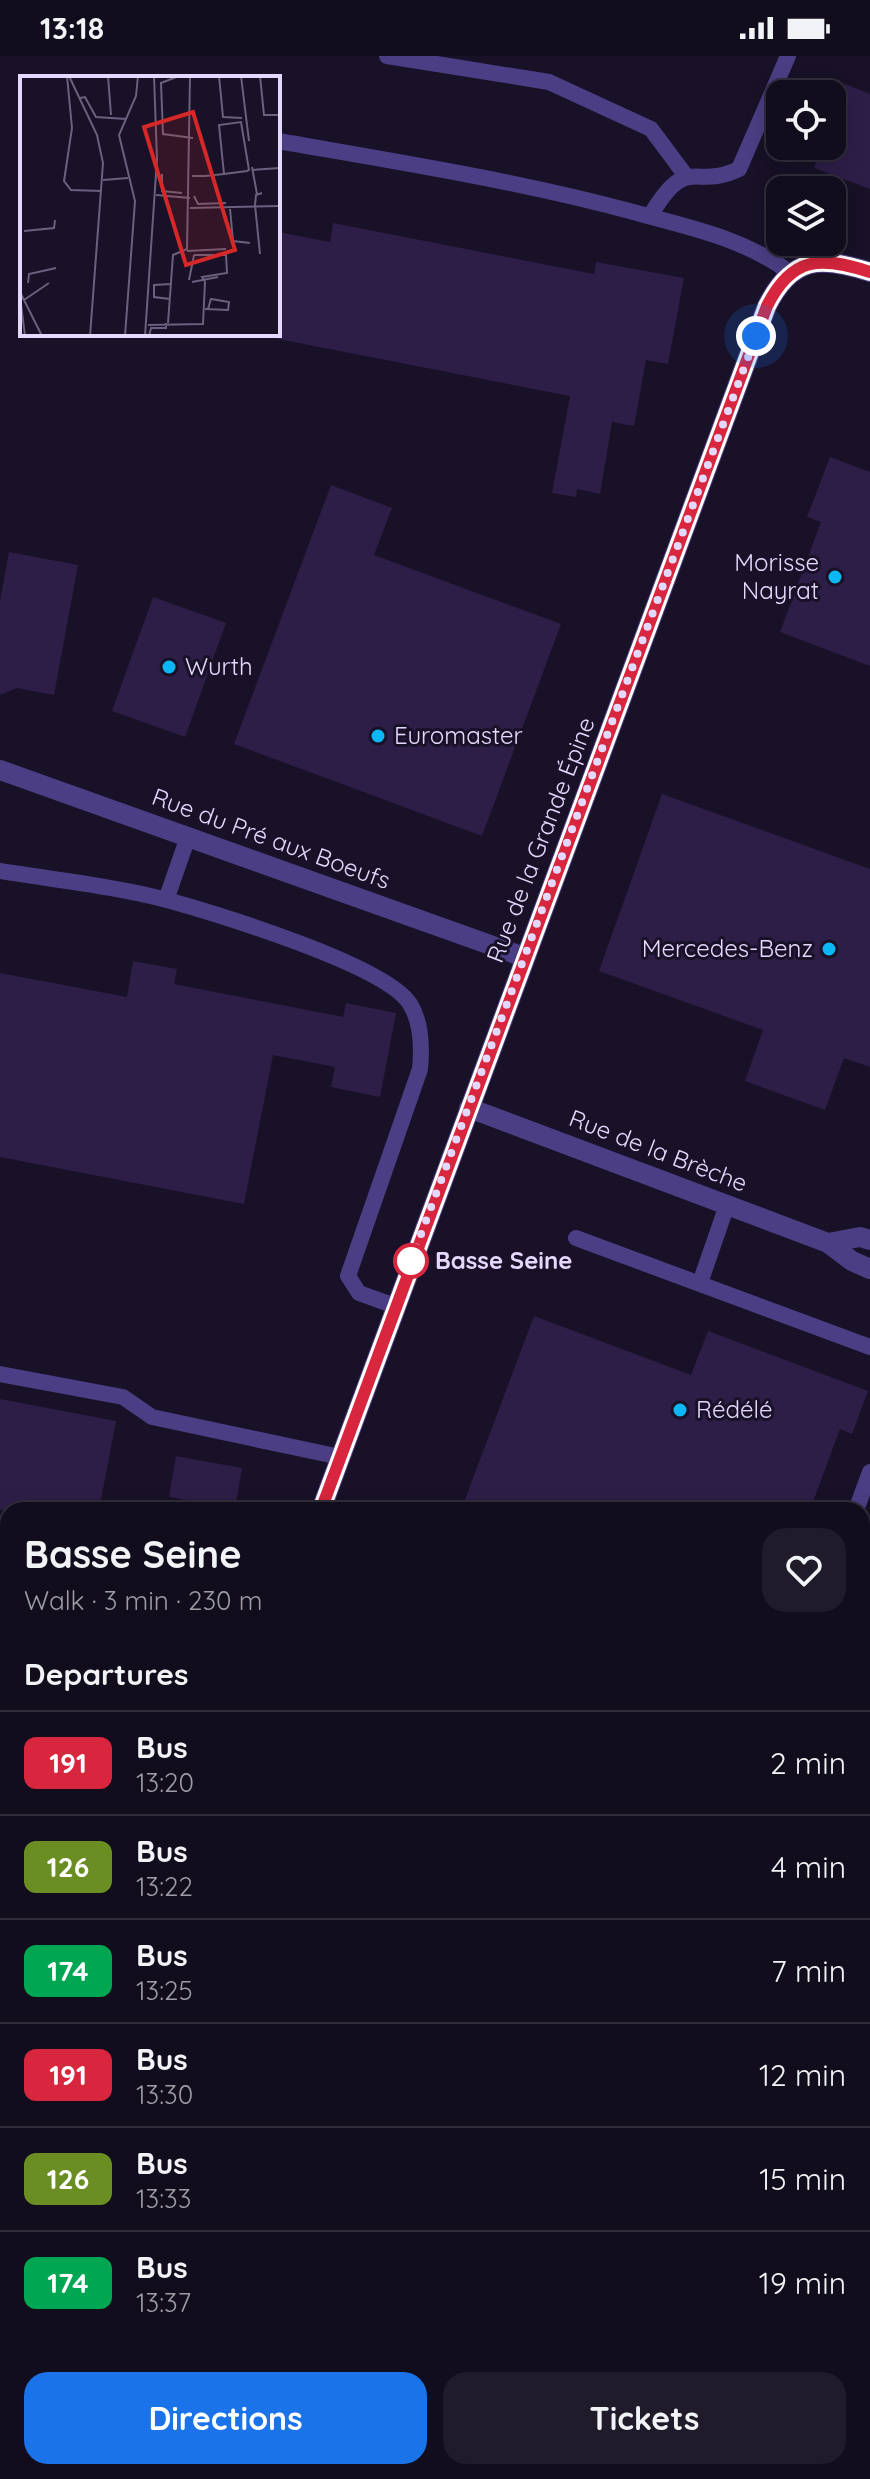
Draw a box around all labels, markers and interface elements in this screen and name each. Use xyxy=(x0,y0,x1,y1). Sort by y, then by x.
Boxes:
text: 13:18 xyxy=(40,9,104,47)
inset map xyxy=(20,76,280,336)
map controls xyxy=(766,80,846,256)
button: locate xyxy=(766,80,846,160)
button: layers xyxy=(766,176,846,256)
your location xyxy=(736,316,776,356)
place label: Morisse Nayrat xyxy=(734,547,819,605)
marker: Morisse Nayrat xyxy=(826,568,844,586)
place label: Wurth xyxy=(185,651,253,681)
marker: Wurth xyxy=(160,658,178,676)
street label: Rue de la Grande Épine xyxy=(479,713,601,967)
place label: Euromaster xyxy=(394,720,523,750)
marker: Euromaster xyxy=(369,727,387,745)
street label: Rue du Pré aux Boeufs xyxy=(148,781,395,895)
place label: Mercedes-Benz xyxy=(642,933,813,963)
marker: Mercedes-Benz xyxy=(820,940,838,958)
street label: Rue de la Brèche xyxy=(565,1102,752,1198)
marker: Basse Seine xyxy=(394,1244,428,1278)
place label: Basse Seine xyxy=(435,1245,572,1275)
place label: Rédélé xyxy=(696,1394,772,1424)
marker: Rédélé xyxy=(671,1401,689,1419)
button: heart xyxy=(762,1528,846,1612)
text: Basse Seine xyxy=(24,1530,242,1578)
text: Walk · 3 min · 230 m xyxy=(24,1584,262,1617)
text: Departures xyxy=(24,1655,189,1693)
text: Bus xyxy=(136,1728,188,1766)
text: 2 min xyxy=(770,1744,846,1782)
text: 191 xyxy=(49,1745,87,1780)
text: 13:20 xyxy=(136,1766,194,1799)
text: Bus xyxy=(136,1832,188,1870)
text: 4 min xyxy=(771,1848,846,1886)
text: 126 xyxy=(47,1849,89,1884)
text: 13:22 xyxy=(136,1870,193,1903)
text: Bus xyxy=(136,1936,188,1974)
text: 7 min xyxy=(771,1952,846,1990)
text: 174 xyxy=(47,1953,89,1988)
text: 13:25 xyxy=(136,1974,193,2007)
text: Bus xyxy=(136,2040,188,2078)
text: 12 min xyxy=(759,2056,846,2094)
text: 191 xyxy=(49,2057,87,2092)
text: 13:30 xyxy=(136,2078,193,2111)
text: Bus xyxy=(136,2144,188,2182)
text: 15 min xyxy=(759,2160,846,2198)
text: 126 xyxy=(47,2161,89,2196)
text: 13:33 xyxy=(136,2182,191,2215)
text: Bus xyxy=(136,2248,188,2286)
text: 19 min xyxy=(759,2264,846,2302)
text: 174 xyxy=(47,2265,89,2300)
text: 13:37 xyxy=(136,2286,191,2319)
button: Directions xyxy=(24,2372,427,2464)
button: Tickets xyxy=(443,2372,846,2464)

